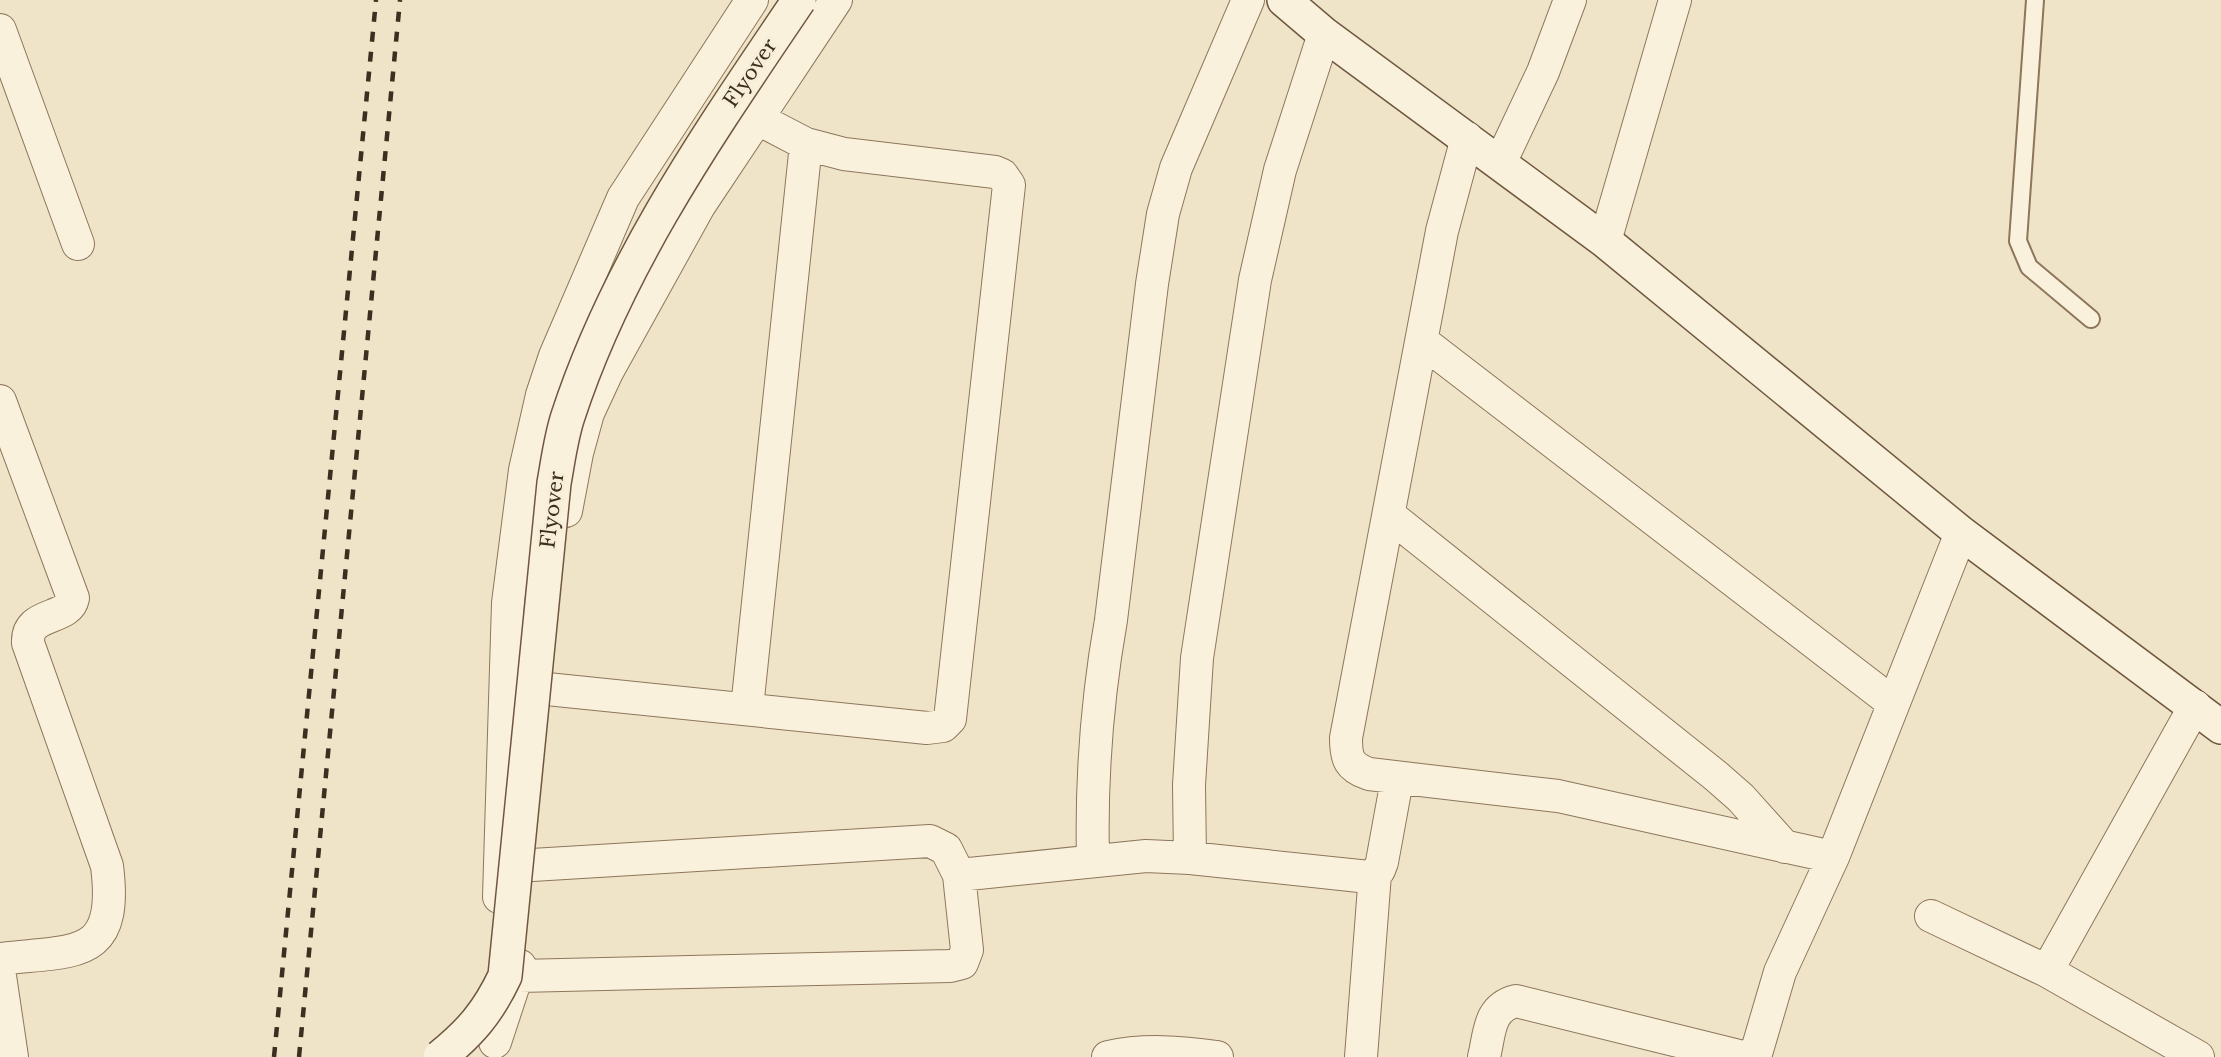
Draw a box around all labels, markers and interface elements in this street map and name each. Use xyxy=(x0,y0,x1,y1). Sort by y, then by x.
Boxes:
street label: Flyover xyxy=(718,34,782,112)
street label: Flyover xyxy=(535,470,569,550)

